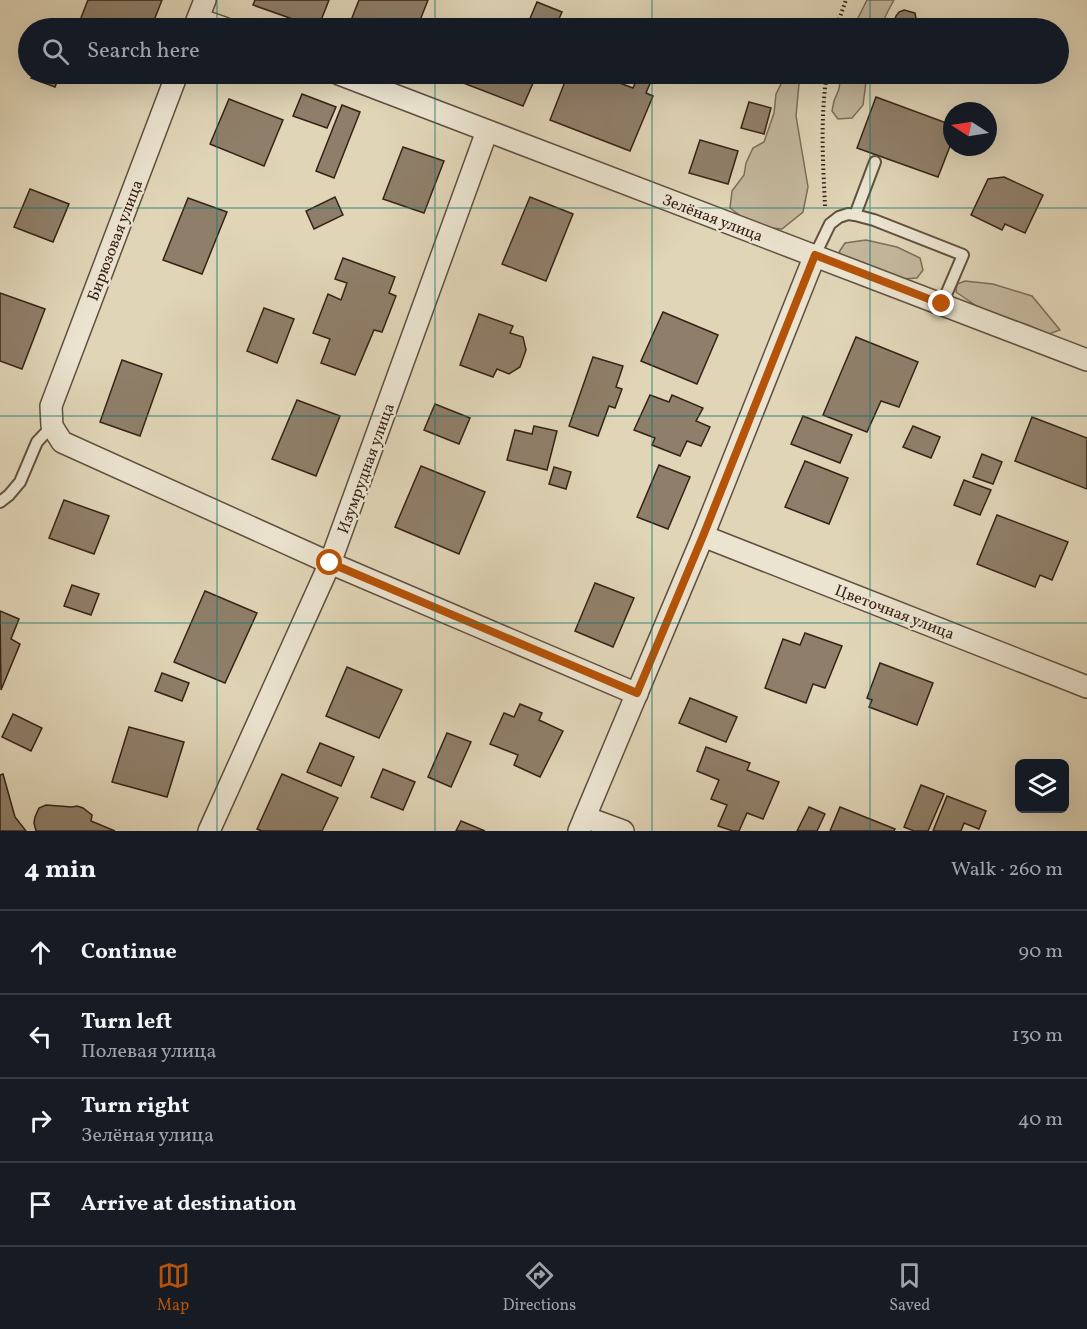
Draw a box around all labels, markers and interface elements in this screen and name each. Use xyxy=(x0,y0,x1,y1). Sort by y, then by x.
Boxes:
search box xyxy=(18,18,1069,84)
icon: search xyxy=(39,35,72,68)
text: Search here xyxy=(87,36,200,67)
north arrow xyxy=(943,102,997,156)
street label: Бирюзовая улица xyxy=(83,177,149,304)
street label: Зелёная улица xyxy=(659,190,766,248)
route end xyxy=(928,290,954,316)
street label: Изумрудная улица xyxy=(333,400,401,537)
route start xyxy=(316,549,342,575)
street label: Цветочная улица xyxy=(831,580,957,646)
map controls xyxy=(1015,759,1069,813)
button: layers xyxy=(1015,759,1069,813)
text: 4 min xyxy=(24,852,96,888)
text: Walk · 260 m xyxy=(951,856,1063,884)
icon: ahead xyxy=(24,936,57,969)
text: Continue xyxy=(81,937,177,968)
text: 90 m xyxy=(1019,938,1063,966)
text: Turn left xyxy=(81,1007,172,1038)
icon: left xyxy=(24,1020,57,1053)
text: 130 m xyxy=(1012,1022,1063,1050)
text: Полевая улица xyxy=(81,1038,216,1066)
text: Turn right xyxy=(81,1091,189,1122)
icon: right xyxy=(24,1104,57,1137)
text: 40 m xyxy=(1018,1106,1063,1134)
text: Зелёная улица xyxy=(81,1122,214,1150)
icon: arrive xyxy=(24,1188,57,1221)
text: Arrive at destination xyxy=(81,1189,297,1220)
tab: Map xyxy=(157,1259,190,1317)
tab: Directions xyxy=(503,1259,576,1317)
tab: Saved xyxy=(889,1259,930,1317)

